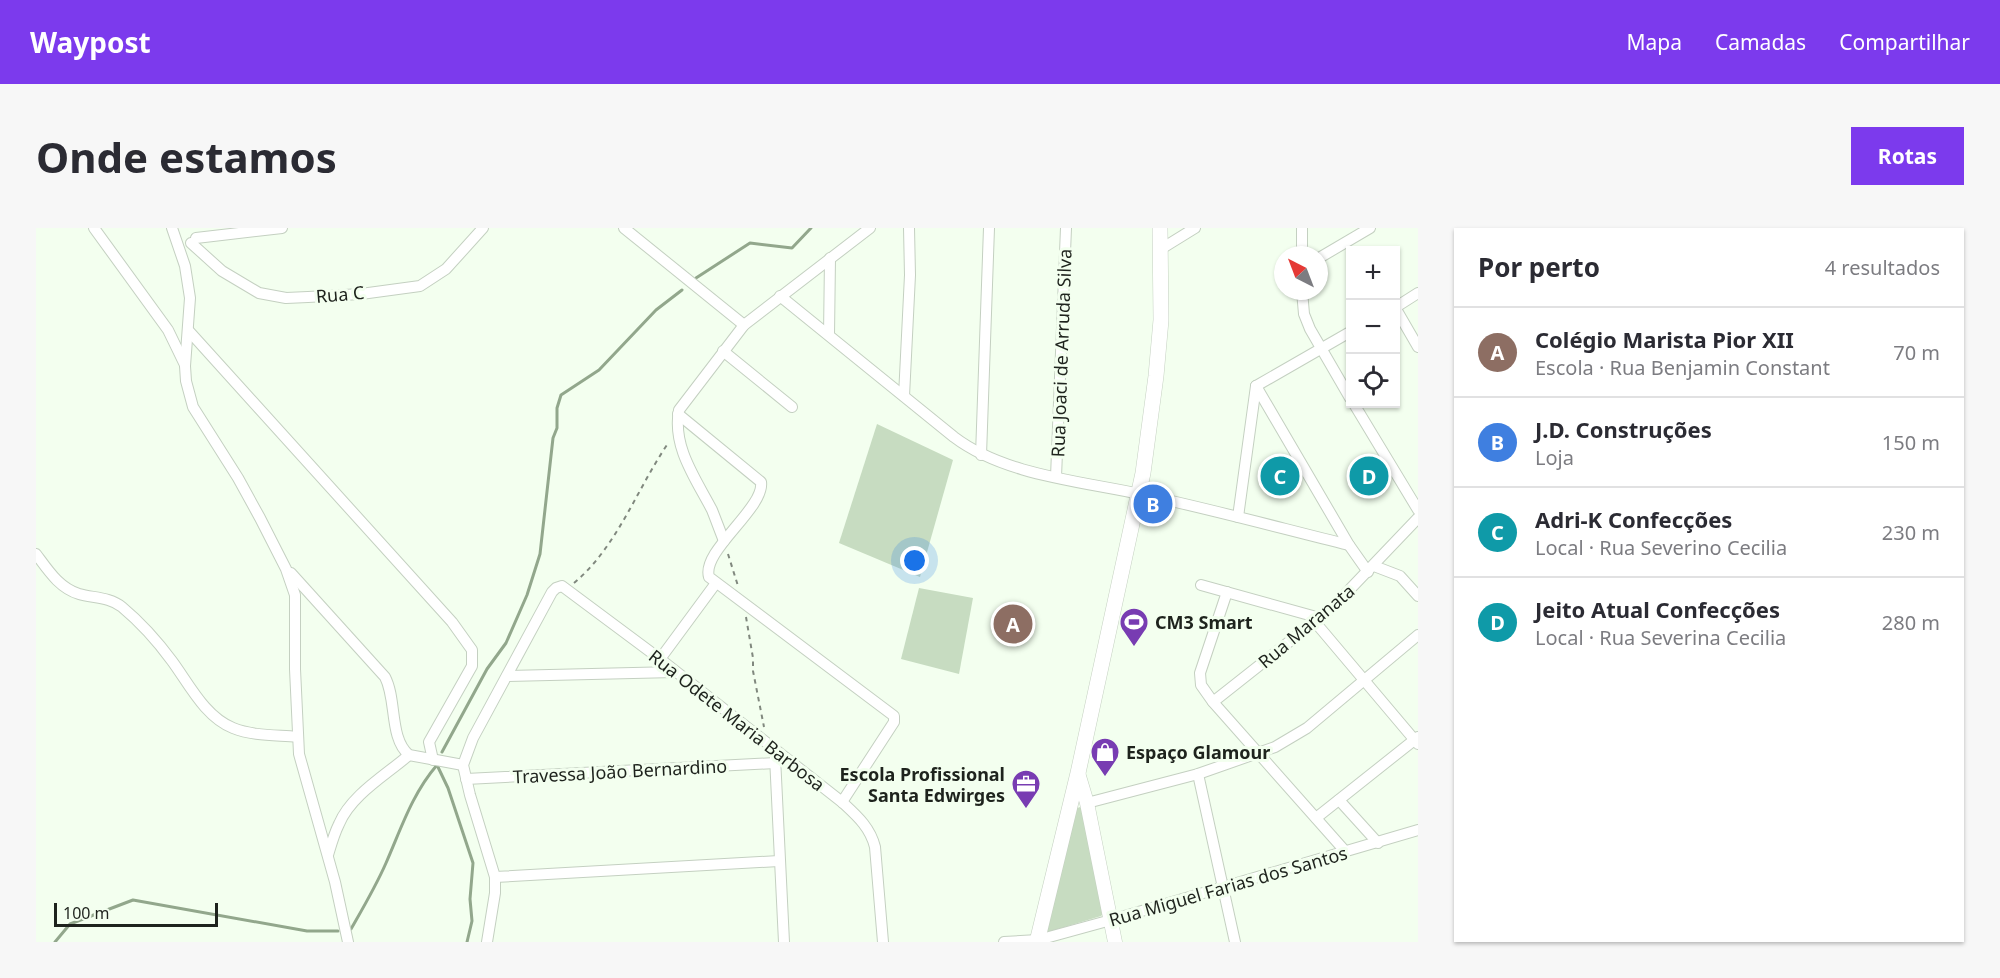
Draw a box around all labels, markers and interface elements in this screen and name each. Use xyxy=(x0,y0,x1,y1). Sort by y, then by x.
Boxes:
text: Waypost xyxy=(30,23,151,61)
text: Mapa xyxy=(1626,28,1682,56)
text: Camadas xyxy=(1715,28,1806,56)
text: Compartilhar xyxy=(1839,28,1970,56)
button: Rotas xyxy=(1851,127,1964,185)
text: Onde estamos xyxy=(36,128,337,185)
north arrow xyxy=(1274,246,1328,300)
map controls xyxy=(1346,246,1400,408)
button: + xyxy=(1346,246,1400,300)
street label: Rua Joaci de Arruda Silva xyxy=(1045,248,1077,458)
text: Por perto xyxy=(1478,249,1600,285)
text: 4 resultados xyxy=(1825,254,1940,281)
street label: Rua C xyxy=(315,280,365,308)
button: − xyxy=(1346,300,1400,354)
text: Colégio Marista Pior XII xyxy=(1535,324,1794,354)
text: A xyxy=(1491,339,1504,366)
text: 70 m xyxy=(1893,339,1940,366)
button: locate xyxy=(1346,354,1400,408)
text: Escola · Rua Benjamin Constant xyxy=(1535,354,1830,381)
text: J.D. Construções xyxy=(1535,414,1712,444)
text: B xyxy=(1491,429,1504,456)
text: 150 m xyxy=(1882,429,1940,456)
text: Loja xyxy=(1535,444,1574,471)
pin: C xyxy=(1260,454,1300,498)
pin: D xyxy=(1350,454,1388,498)
pin: B xyxy=(1134,482,1172,526)
text: Adri-K Confecções xyxy=(1535,504,1732,534)
text: C xyxy=(1491,519,1504,546)
text: 230 m xyxy=(1882,519,1940,546)
text: Local · Rua Severino Cecilia xyxy=(1535,534,1787,561)
your location xyxy=(900,546,929,575)
street label: Rua Maranata xyxy=(1253,579,1359,673)
text: Jeito Atual Confecções xyxy=(1535,594,1780,624)
pin: A xyxy=(994,602,1032,646)
sports icon: CM3 Smart xyxy=(1118,606,1150,648)
text: D xyxy=(1490,609,1505,636)
text: 280 m xyxy=(1882,609,1940,636)
place label: CM3 Smart xyxy=(1155,610,1253,634)
text: Local · Rua Severina Cecilia xyxy=(1535,624,1786,651)
street label: Rua Odete Maria Barbosa xyxy=(644,644,830,796)
shop icon: Espaço Glamour xyxy=(1089,736,1121,778)
place label: Espaço Glamour xyxy=(1126,740,1270,764)
street label: Travessa João Bernardino xyxy=(512,753,728,789)
place label: Escola Profissional Santa Edwirges xyxy=(840,762,1005,807)
office icon: Escola Profissional Santa Edwirges xyxy=(1010,768,1042,810)
street label: Rua Miguel Farias dos Santos xyxy=(1106,840,1350,932)
scale bar xyxy=(54,900,218,928)
text: 100 m xyxy=(63,902,110,924)

